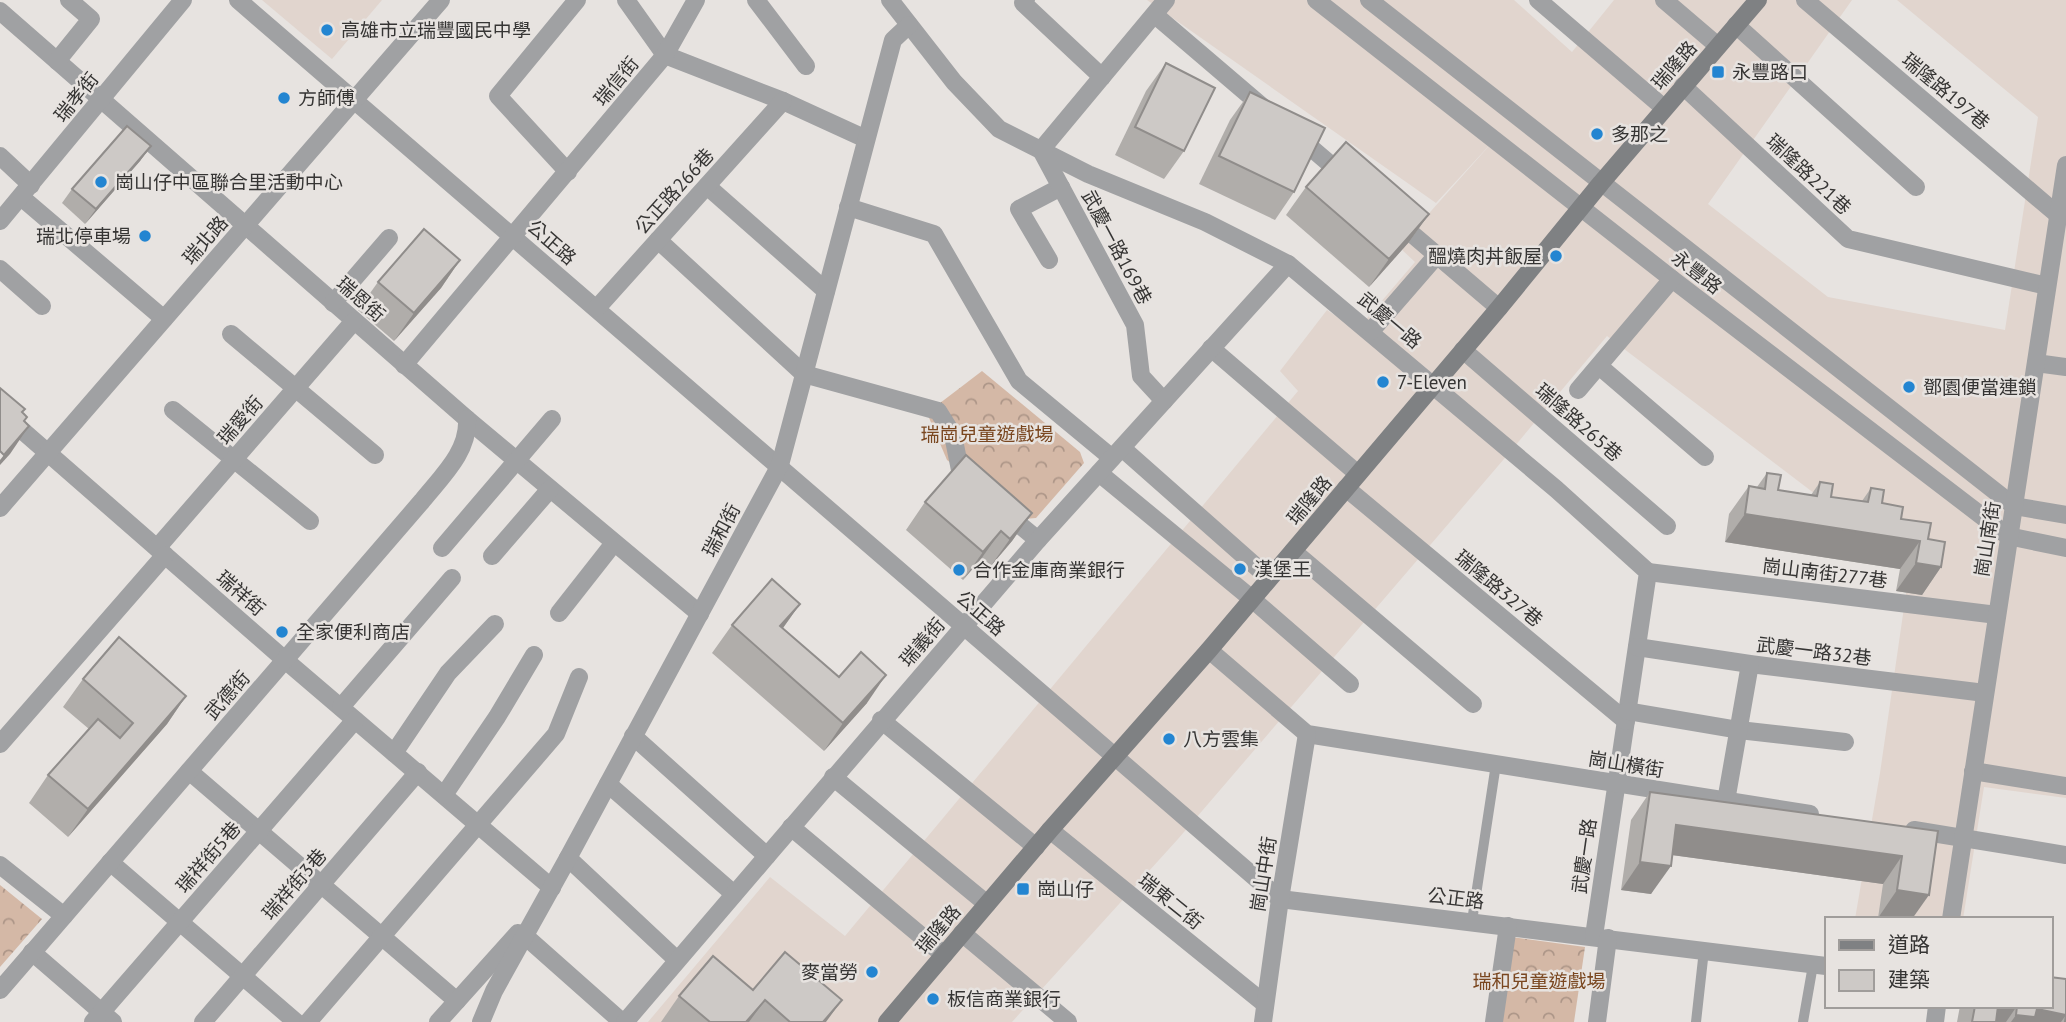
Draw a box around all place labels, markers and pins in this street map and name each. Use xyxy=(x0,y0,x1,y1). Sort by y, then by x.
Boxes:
place label: 高雄市立瑞豐國民中學 xyxy=(341,18,531,42)
marker: 高雄市立瑞豐國民中學 xyxy=(319,22,335,38)
place label: 永豐路口 xyxy=(1732,60,1808,84)
marker: 永豐路口 xyxy=(1710,64,1726,80)
place label: 方師傅 xyxy=(298,86,355,110)
marker: 方師傅 xyxy=(276,90,292,106)
place label: 多那之 xyxy=(1611,122,1668,146)
marker: 多那之 xyxy=(1589,126,1605,142)
place label: 崗山仔中區聯合里活動中心 xyxy=(115,170,343,194)
marker: 崗山仔中區聯合里活動中心 xyxy=(93,174,109,190)
place label: 瑞北停車場 xyxy=(36,224,131,248)
marker: 瑞北停車場 xyxy=(137,228,153,244)
place label: 醞燒肉丼飯屋 xyxy=(1428,244,1542,268)
marker: 醞燒肉丼飯屋 xyxy=(1548,248,1564,264)
place label: 7-Eleven xyxy=(1397,370,1467,394)
marker: 7-Eleven xyxy=(1375,374,1391,390)
place label: 鄧園便當連鎖 xyxy=(1923,375,2037,399)
marker: 鄧園便當連鎖 xyxy=(1901,379,1917,395)
place label: 漢堡王 xyxy=(1254,557,1311,581)
place label: 合作金庫商業銀行 xyxy=(973,558,1125,582)
marker: 漢堡王 xyxy=(1232,561,1248,577)
marker: 合作金庫商業銀行 xyxy=(951,562,967,578)
place label: 全家便利商店 xyxy=(296,620,410,644)
marker: 全家便利商店 xyxy=(274,624,290,640)
place label: 八方雲集 xyxy=(1183,727,1259,751)
marker: 八方雲集 xyxy=(1161,731,1177,747)
place label: 崗山仔 xyxy=(1037,877,1094,901)
marker: 崗山仔 xyxy=(1015,881,1031,897)
place label: 麥當勞 xyxy=(801,960,858,984)
marker: 麥當勞 xyxy=(864,964,880,980)
place label: 板信商業銀行 xyxy=(947,987,1061,1011)
marker: 板信商業銀行 xyxy=(925,991,941,1007)

